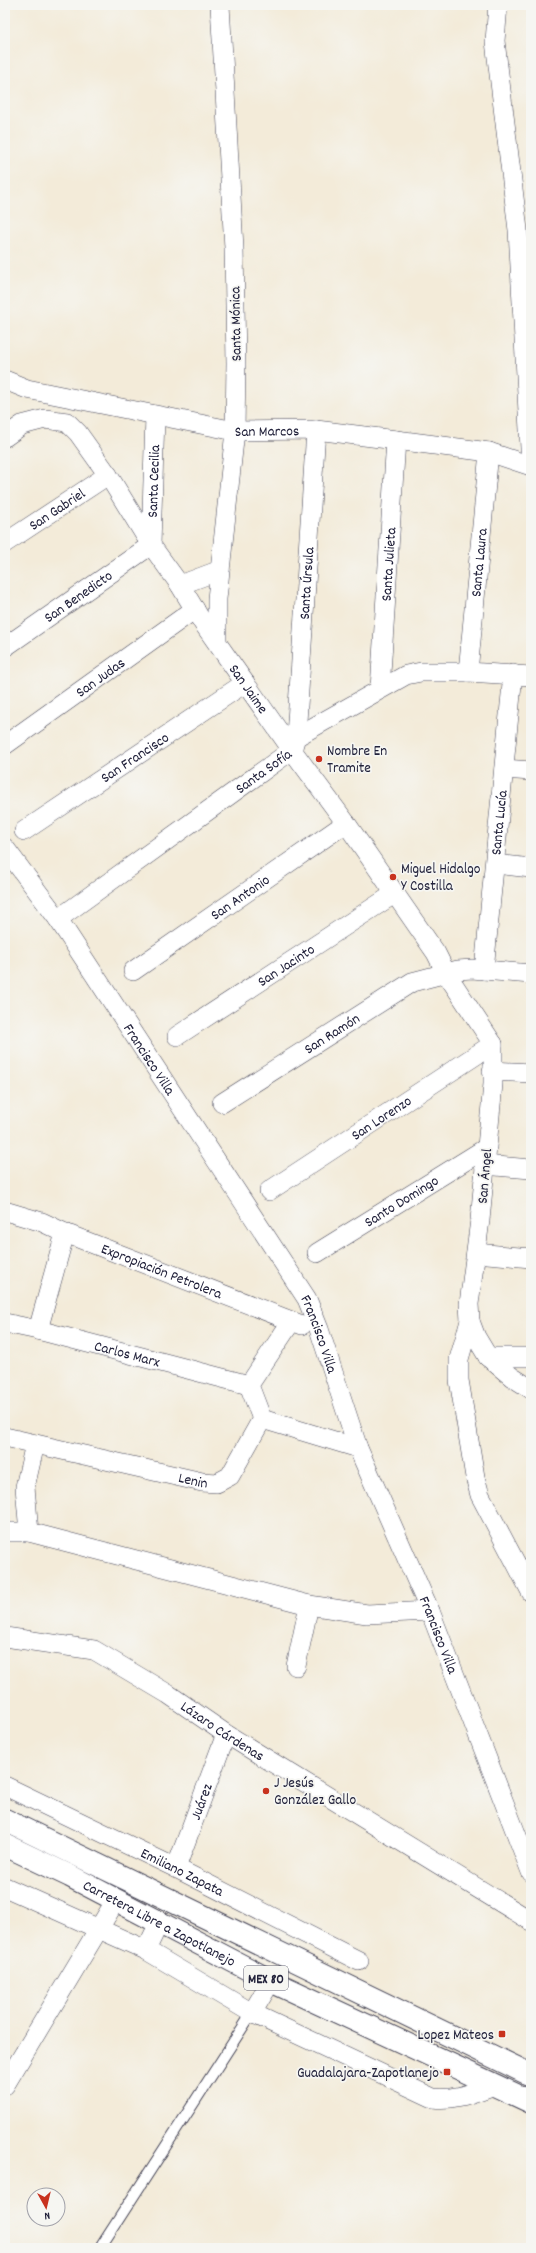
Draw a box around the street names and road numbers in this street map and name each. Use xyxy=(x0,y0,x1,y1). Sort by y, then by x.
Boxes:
street label: Santa Mónica xyxy=(225,285,249,362)
street label: San Marcos xyxy=(235,421,299,444)
street label: Santa Cecilia xyxy=(143,444,167,518)
street label: San Gabriel xyxy=(25,484,91,537)
street label: Santa Julieta xyxy=(377,526,403,602)
street label: Santa Laura xyxy=(466,526,495,598)
street label: Santa Úrsula xyxy=(295,546,321,620)
street label: San Benedicto xyxy=(40,566,118,629)
street label: San Judas xyxy=(72,653,131,704)
street label: San Jaime xyxy=(222,660,273,719)
street label: San Francisco xyxy=(97,728,174,790)
street label: Santa Sofía xyxy=(231,744,298,800)
street label: Santa Lucía xyxy=(486,788,515,856)
street label: San Antonio xyxy=(207,870,275,927)
street label: San Jacinto xyxy=(254,939,320,993)
street label: San Ramón xyxy=(301,1009,365,1061)
street label: Francisco Villa xyxy=(116,1020,180,1101)
street label: San Lorenzo xyxy=(348,1091,417,1147)
street label: San Ángel xyxy=(473,1147,499,1205)
street label: Santo Domingo xyxy=(361,1171,444,1234)
street label: Expropiación Petrolera xyxy=(97,1239,226,1306)
street label: Francisco Villa xyxy=(294,1291,342,1377)
street label: Carlos Marx xyxy=(92,1336,162,1374)
street label: Lenin xyxy=(176,1468,208,1495)
street label: Francisco Villa xyxy=(412,1593,463,1678)
street label: Lázaro Cárdenas xyxy=(175,1697,268,1768)
street label: Juárez xyxy=(186,1781,220,1824)
street label: Emiliano Zapata xyxy=(136,1843,228,1904)
street label: Carretera Libre a Zapotlanejo xyxy=(78,1876,239,1974)
road number: MEX 80 xyxy=(244,1966,288,1990)

